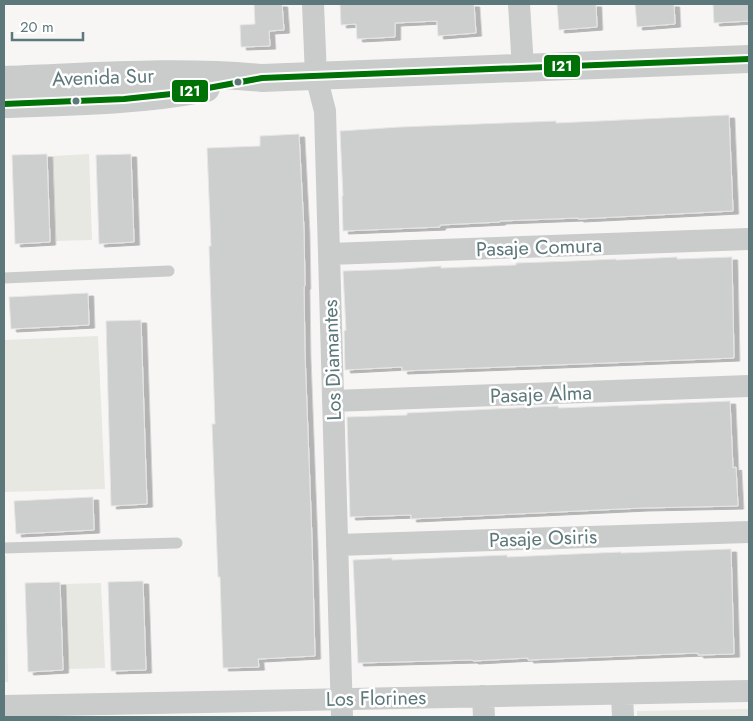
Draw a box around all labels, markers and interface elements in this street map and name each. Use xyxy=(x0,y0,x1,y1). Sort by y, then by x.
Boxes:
scale bar xyxy=(12,10,84,42)
text: 20 m xyxy=(20,16,54,38)
line badge: I21 xyxy=(543,54,581,78)
text: I21 xyxy=(552,56,572,76)
street label: Avenida Sur xyxy=(52,61,155,94)
unlabelled marker xyxy=(233,77,243,87)
line badge: I21 xyxy=(171,79,209,103)
text: I21 xyxy=(180,81,200,101)
unlabelled marker xyxy=(71,96,81,106)
street label: Pasaje Comura xyxy=(475,231,603,264)
street label: Los Diamantes xyxy=(316,299,349,421)
street label: Pasaje Alma xyxy=(490,378,592,411)
street label: Pasaje Osiris xyxy=(488,522,598,555)
street label: Los Florines xyxy=(326,683,426,714)

